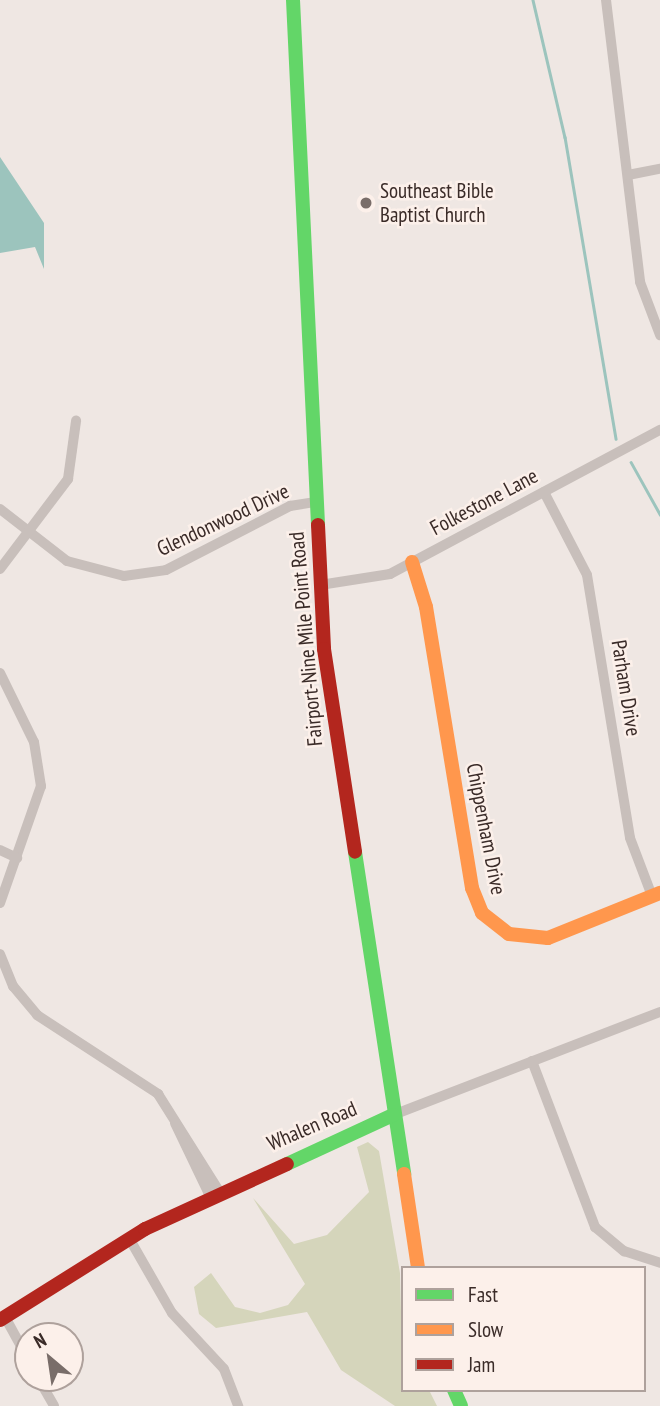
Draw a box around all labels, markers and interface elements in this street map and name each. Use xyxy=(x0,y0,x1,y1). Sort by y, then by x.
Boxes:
place label: Southeast Bible Baptist Church xyxy=(380,178,494,228)
marker: Southeast Bible Baptist Church xyxy=(358,195,374,211)
street label: Folkestone Lane xyxy=(426,463,542,541)
street label: Glendonwood Drive xyxy=(153,478,293,562)
street label: Fairport-Nine Mile Point Road xyxy=(284,531,328,747)
street label: Parham Drive xyxy=(606,638,646,738)
street label: Chippenham Drive xyxy=(461,761,511,897)
street label: Whalen Road xyxy=(263,1096,361,1156)
legend xyxy=(401,1266,646,1392)
text: Fast xyxy=(468,1281,498,1308)
text: Slow xyxy=(468,1316,503,1343)
north arrow xyxy=(14,1322,84,1392)
text: N xyxy=(29,1327,50,1353)
text: Jam xyxy=(468,1351,495,1378)

